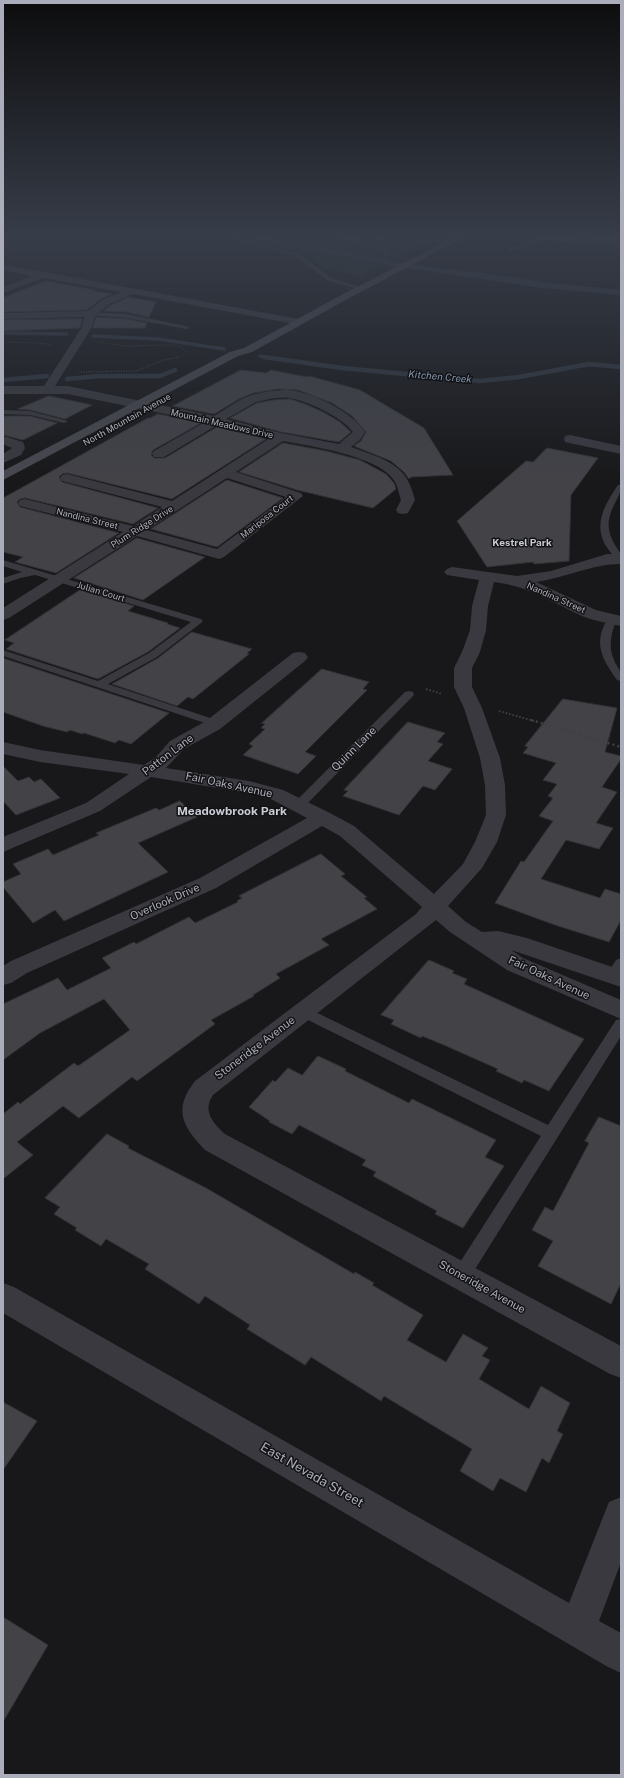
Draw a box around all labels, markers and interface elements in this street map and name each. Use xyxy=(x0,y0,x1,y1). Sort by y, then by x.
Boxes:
water label: Kitchen Creek xyxy=(408,368,472,386)
street label: North Mountain Avenue xyxy=(81,391,173,449)
street label: Mountain Meadows Drive xyxy=(170,407,274,441)
street label: Mariposa Court xyxy=(238,493,296,541)
street label: Plum Ridge Drive xyxy=(109,503,175,551)
street label: Nandina Street xyxy=(55,506,119,532)
district label: Kestrel Park xyxy=(492,537,552,549)
street label: Julian Court xyxy=(76,580,126,604)
street label: Nandina Street xyxy=(525,580,587,616)
street label: Quinn Lane xyxy=(329,724,379,774)
street label: Patton Lane xyxy=(140,731,196,779)
street label: Fair Oaks Avenue xyxy=(184,769,274,801)
district label: Meadowbrook Park xyxy=(177,804,287,818)
street label: Overlook Drive xyxy=(128,881,202,923)
street label: Fair Oaks Avenue xyxy=(506,953,592,1003)
street label: Stoneridge Avenue xyxy=(212,1014,298,1082)
street label: Stoneridge Avenue xyxy=(436,1258,528,1316)
street label: East Nevada Street xyxy=(258,1439,366,1511)

